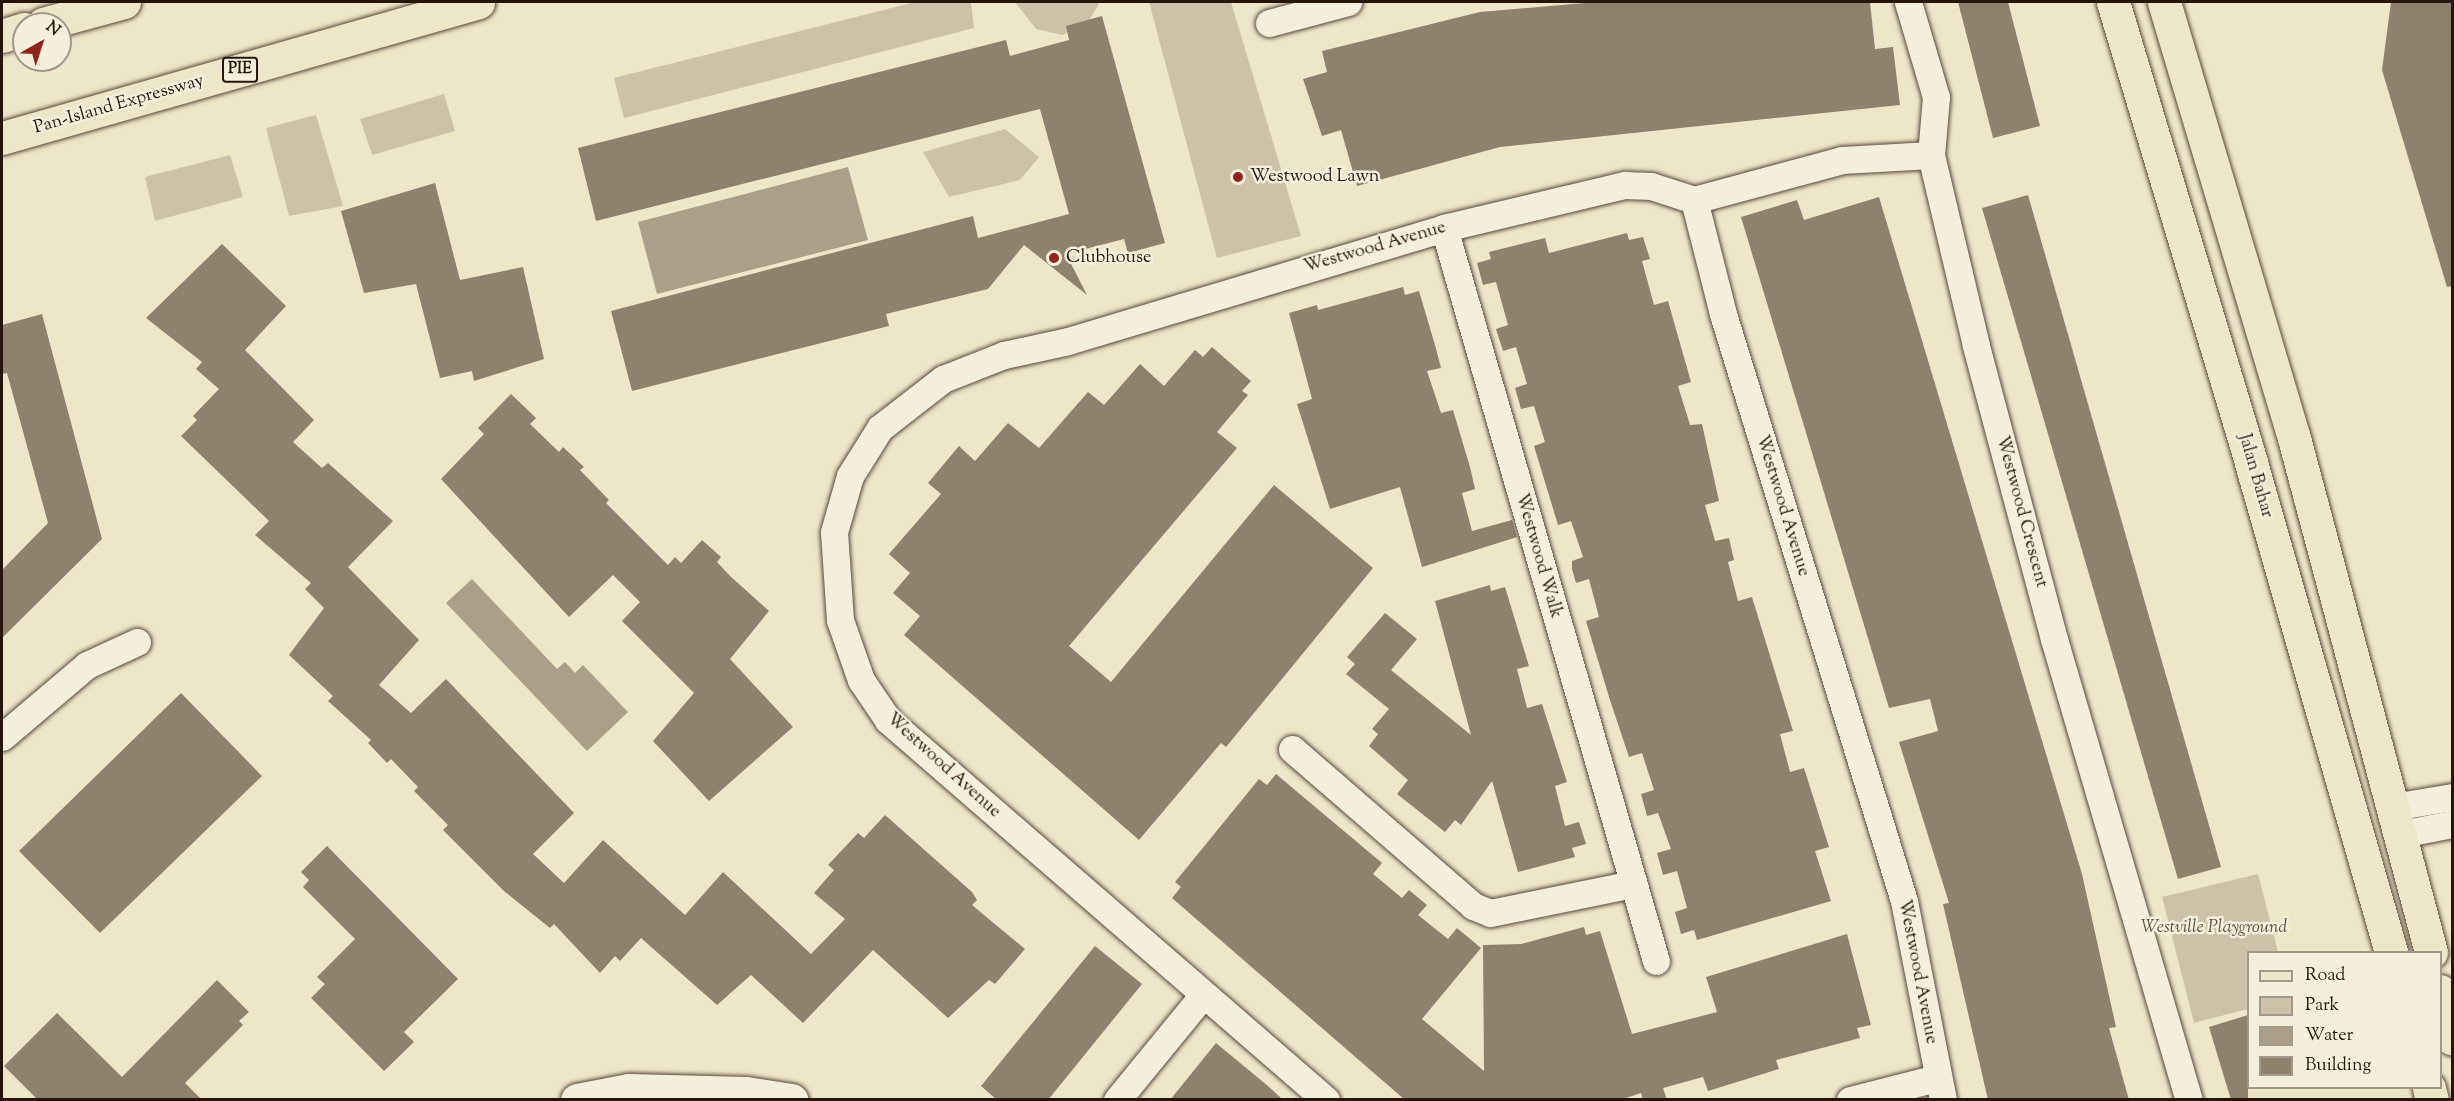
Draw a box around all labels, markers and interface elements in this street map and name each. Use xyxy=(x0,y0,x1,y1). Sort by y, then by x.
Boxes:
north arrow xyxy=(12,12,72,72)
text: N xyxy=(40,16,65,42)
road number: PIE xyxy=(222,57,258,83)
street label: Pan-Island Expressway xyxy=(32,70,206,140)
place label: Westwood Lawn xyxy=(1250,166,1379,188)
marker: Westwood Lawn xyxy=(1231,170,1245,184)
street label: Westwood Avenue xyxy=(1302,217,1448,279)
place label: Clubhouse xyxy=(1066,247,1151,269)
marker: Clubhouse xyxy=(1047,251,1061,265)
street label: Jalan Bahar xyxy=(2233,432,2277,520)
street label: Westwood Avenue xyxy=(1750,433,1814,579)
street label: Westwood Crescent xyxy=(1990,434,2052,590)
street label: Westwood Walk xyxy=(1510,491,1566,621)
street label: Westwood Avenue xyxy=(881,709,1005,823)
street label: Westwood Avenue xyxy=(1892,898,1942,1046)
park label: Westville Playground xyxy=(2141,917,2287,939)
legend xyxy=(2247,951,2442,1089)
text: Road xyxy=(2305,963,2345,989)
text: Park xyxy=(2305,993,2339,1019)
text: Water xyxy=(2305,1023,2353,1049)
text: Building xyxy=(2305,1053,2371,1079)

